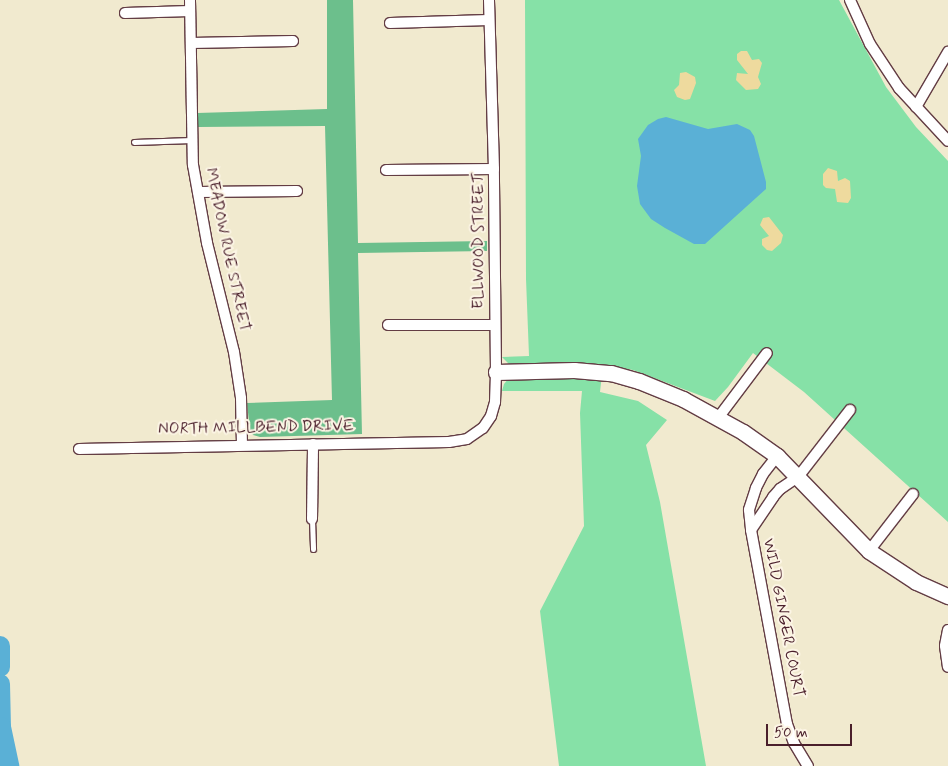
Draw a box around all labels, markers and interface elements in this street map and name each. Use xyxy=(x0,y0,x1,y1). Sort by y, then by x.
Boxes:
street label: MEADOW RUE STREET xyxy=(200,166,254,334)
street label: ELLWOOD STREET xyxy=(469,173,489,309)
street label: NORTH MILLBEND DRIVE xyxy=(158,417,354,439)
street label: WILD GINGER COURT xyxy=(758,535,808,701)
scale bar xyxy=(768,714,854,746)
text: 50 m xyxy=(774,723,808,743)

